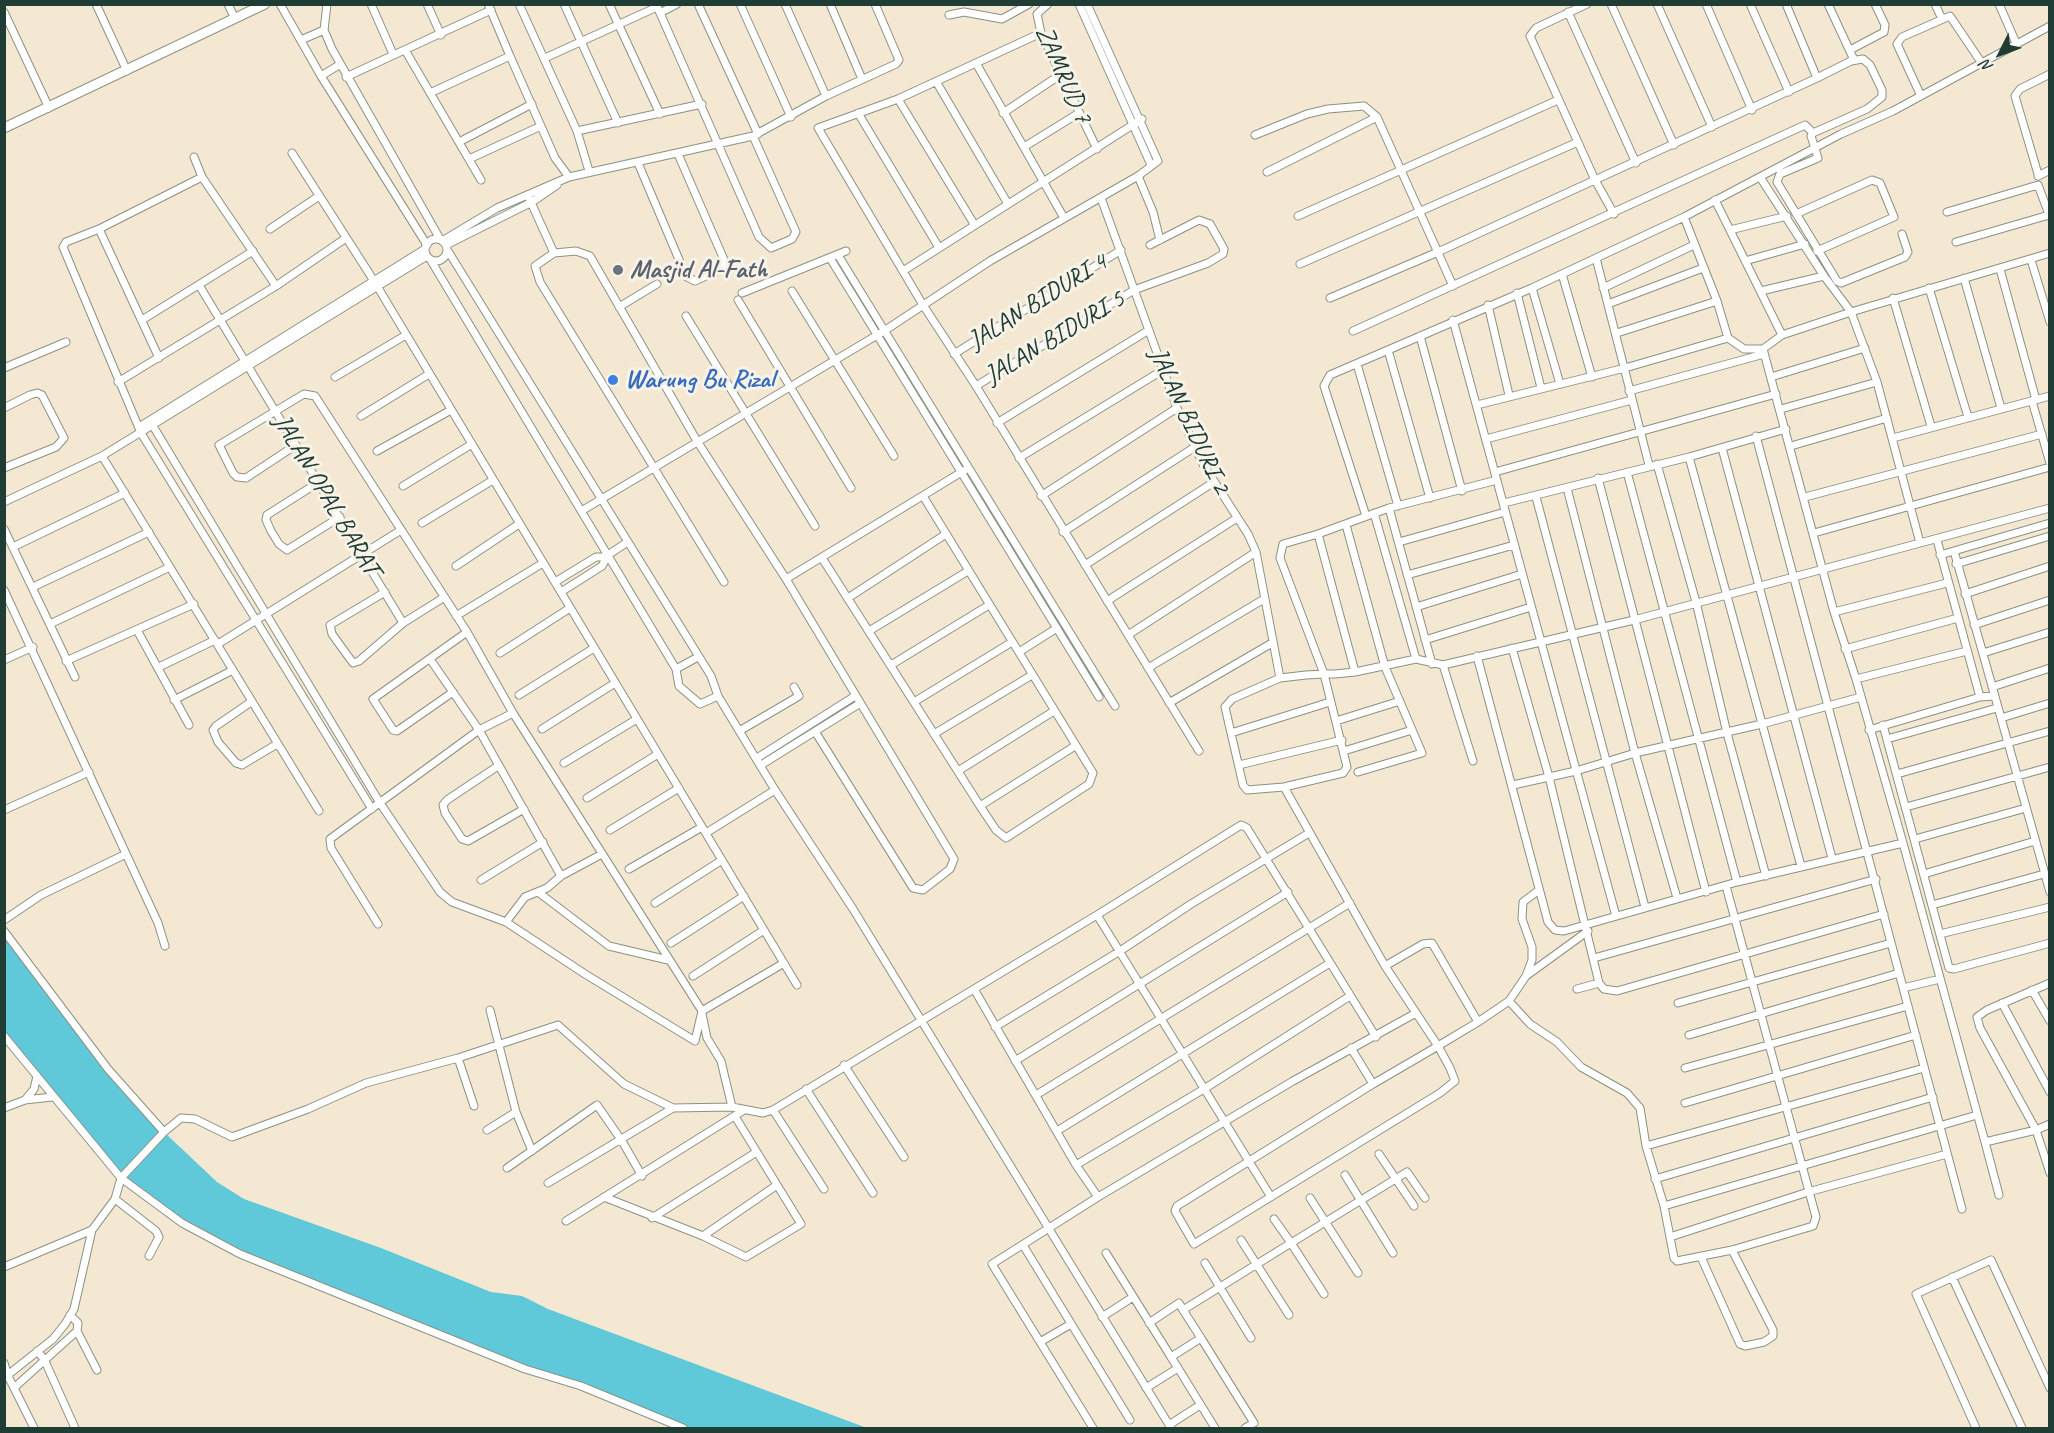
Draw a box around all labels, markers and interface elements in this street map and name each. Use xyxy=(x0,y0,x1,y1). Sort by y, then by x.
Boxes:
street label: ZAMRUD 7 xyxy=(1028,21,1098,129)
north arrow xyxy=(1970,24,2030,84)
text: N xyxy=(1976,56,1997,76)
street label: JALAN BIDURI 4 xyxy=(963,247,1113,357)
place label: Masjid Al-Fath xyxy=(630,254,767,286)
marker: Masjid Al-Fath xyxy=(611,263,625,277)
street label: JALAN BIDURI 5 xyxy=(980,284,1130,392)
street label: JALAN BIDURI 2 xyxy=(1142,343,1236,499)
place label: Warung Bu Rizal xyxy=(625,364,774,396)
marker: Warung Bu Rizal xyxy=(606,373,620,387)
street label: JALAN OPAL BARAT xyxy=(266,409,386,581)

